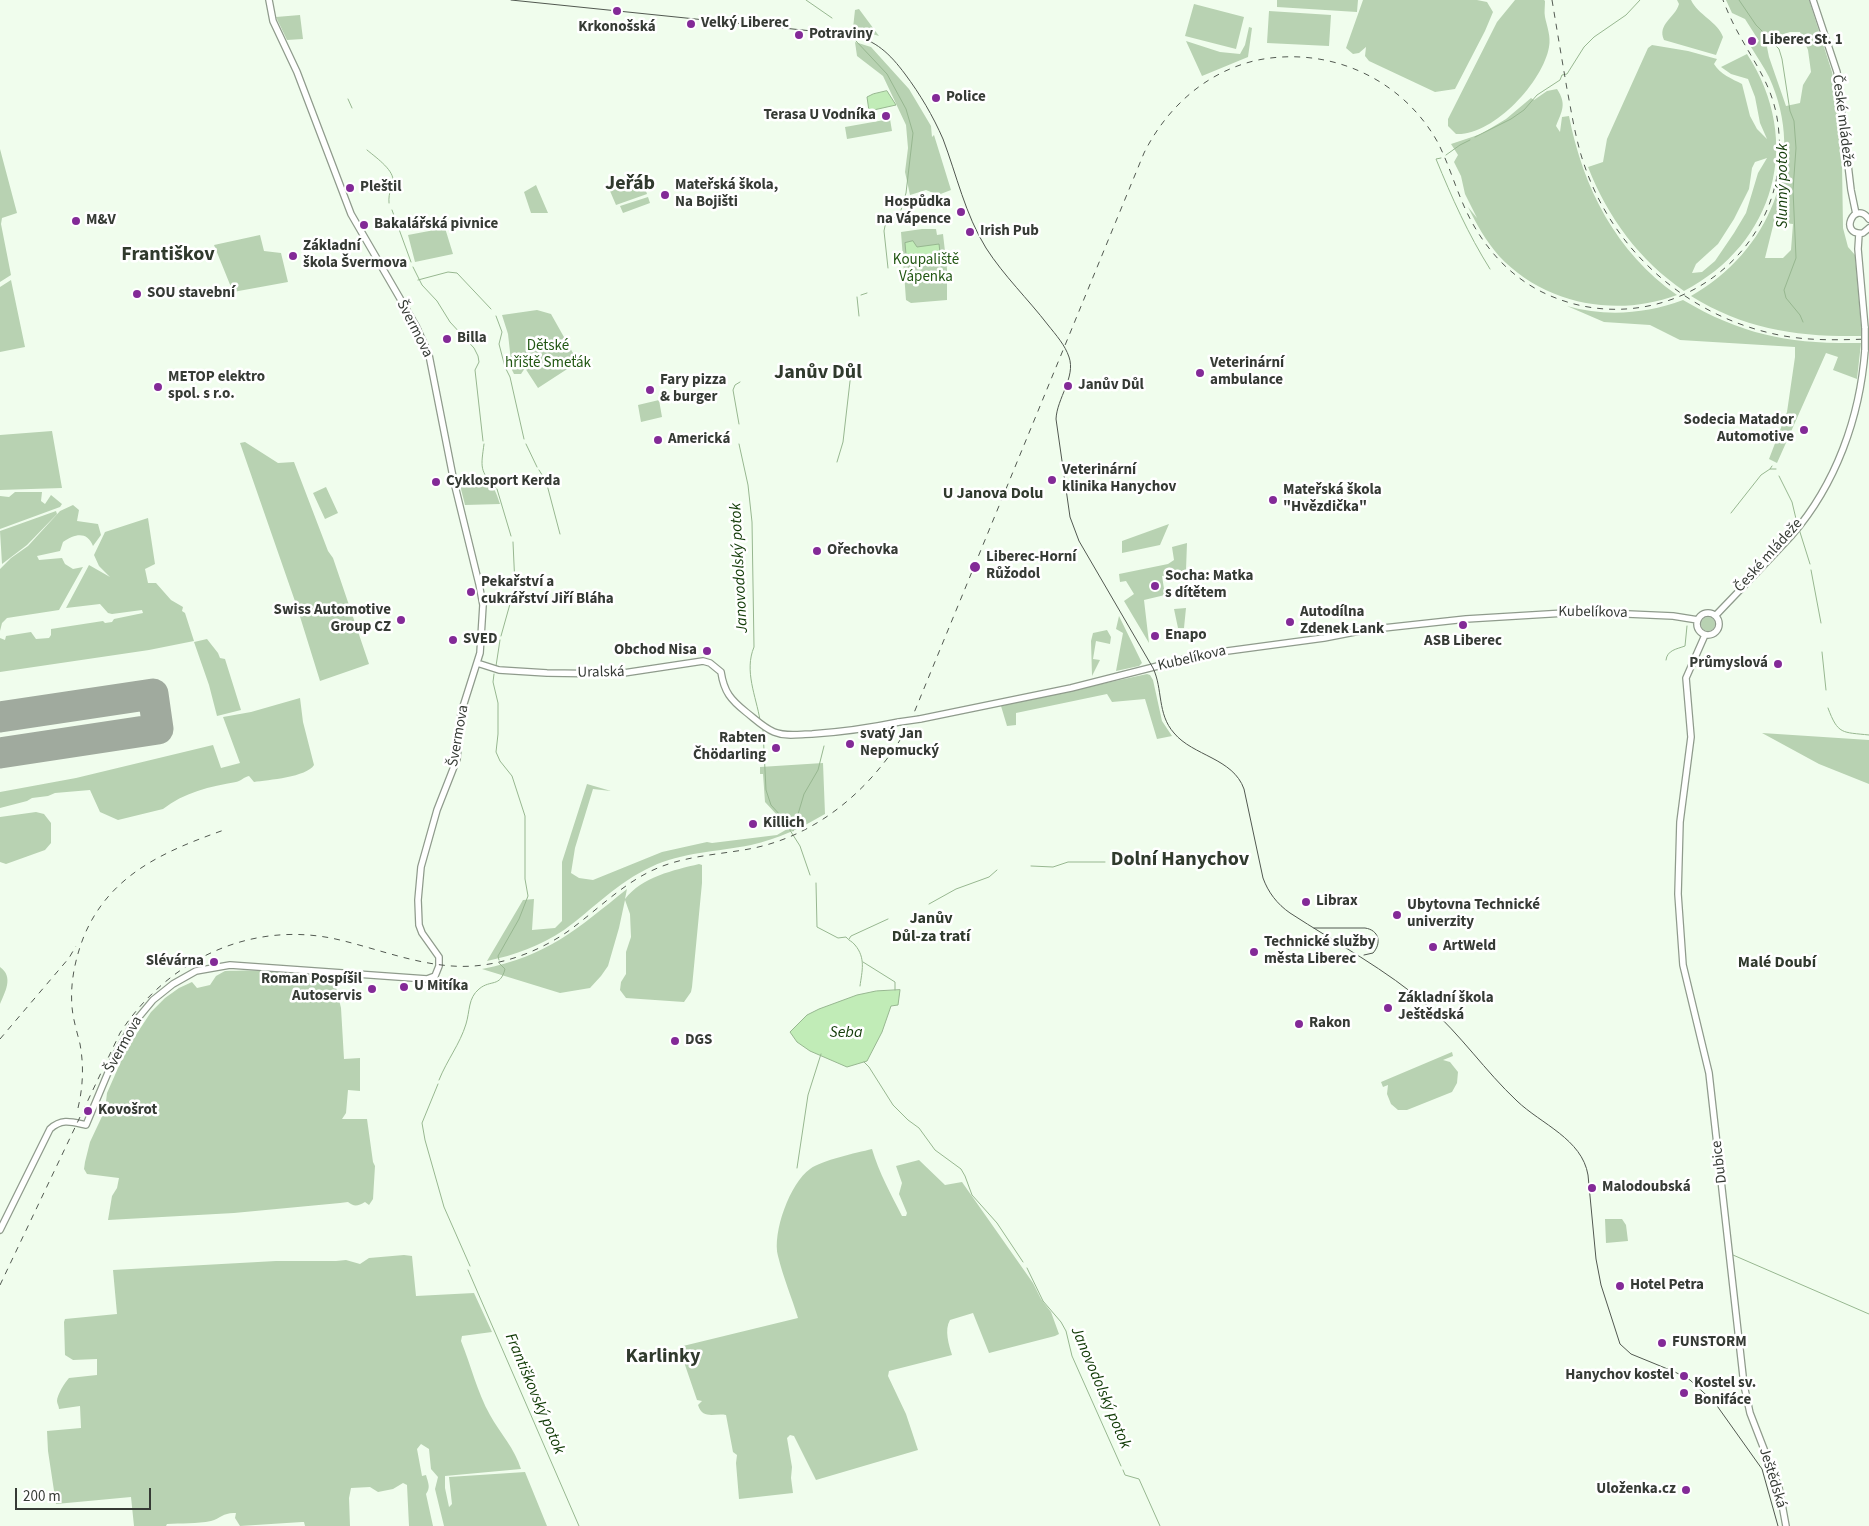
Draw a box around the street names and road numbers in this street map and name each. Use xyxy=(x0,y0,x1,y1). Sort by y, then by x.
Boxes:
street label: České mládeže xyxy=(1827,74,1857,168)
street label: Švermova xyxy=(392,297,436,361)
street label: České mládeže xyxy=(1731,515,1807,597)
street label: Kubelíkova xyxy=(1558,603,1628,623)
street label: Kubelíkova xyxy=(1156,642,1228,676)
street label: Uralská xyxy=(577,664,625,682)
street label: Švermova xyxy=(445,704,473,768)
street label: Švermova xyxy=(101,1013,147,1077)
street label: Dubice xyxy=(1708,1139,1732,1185)
street label: Ještědská xyxy=(1754,1446,1790,1510)

